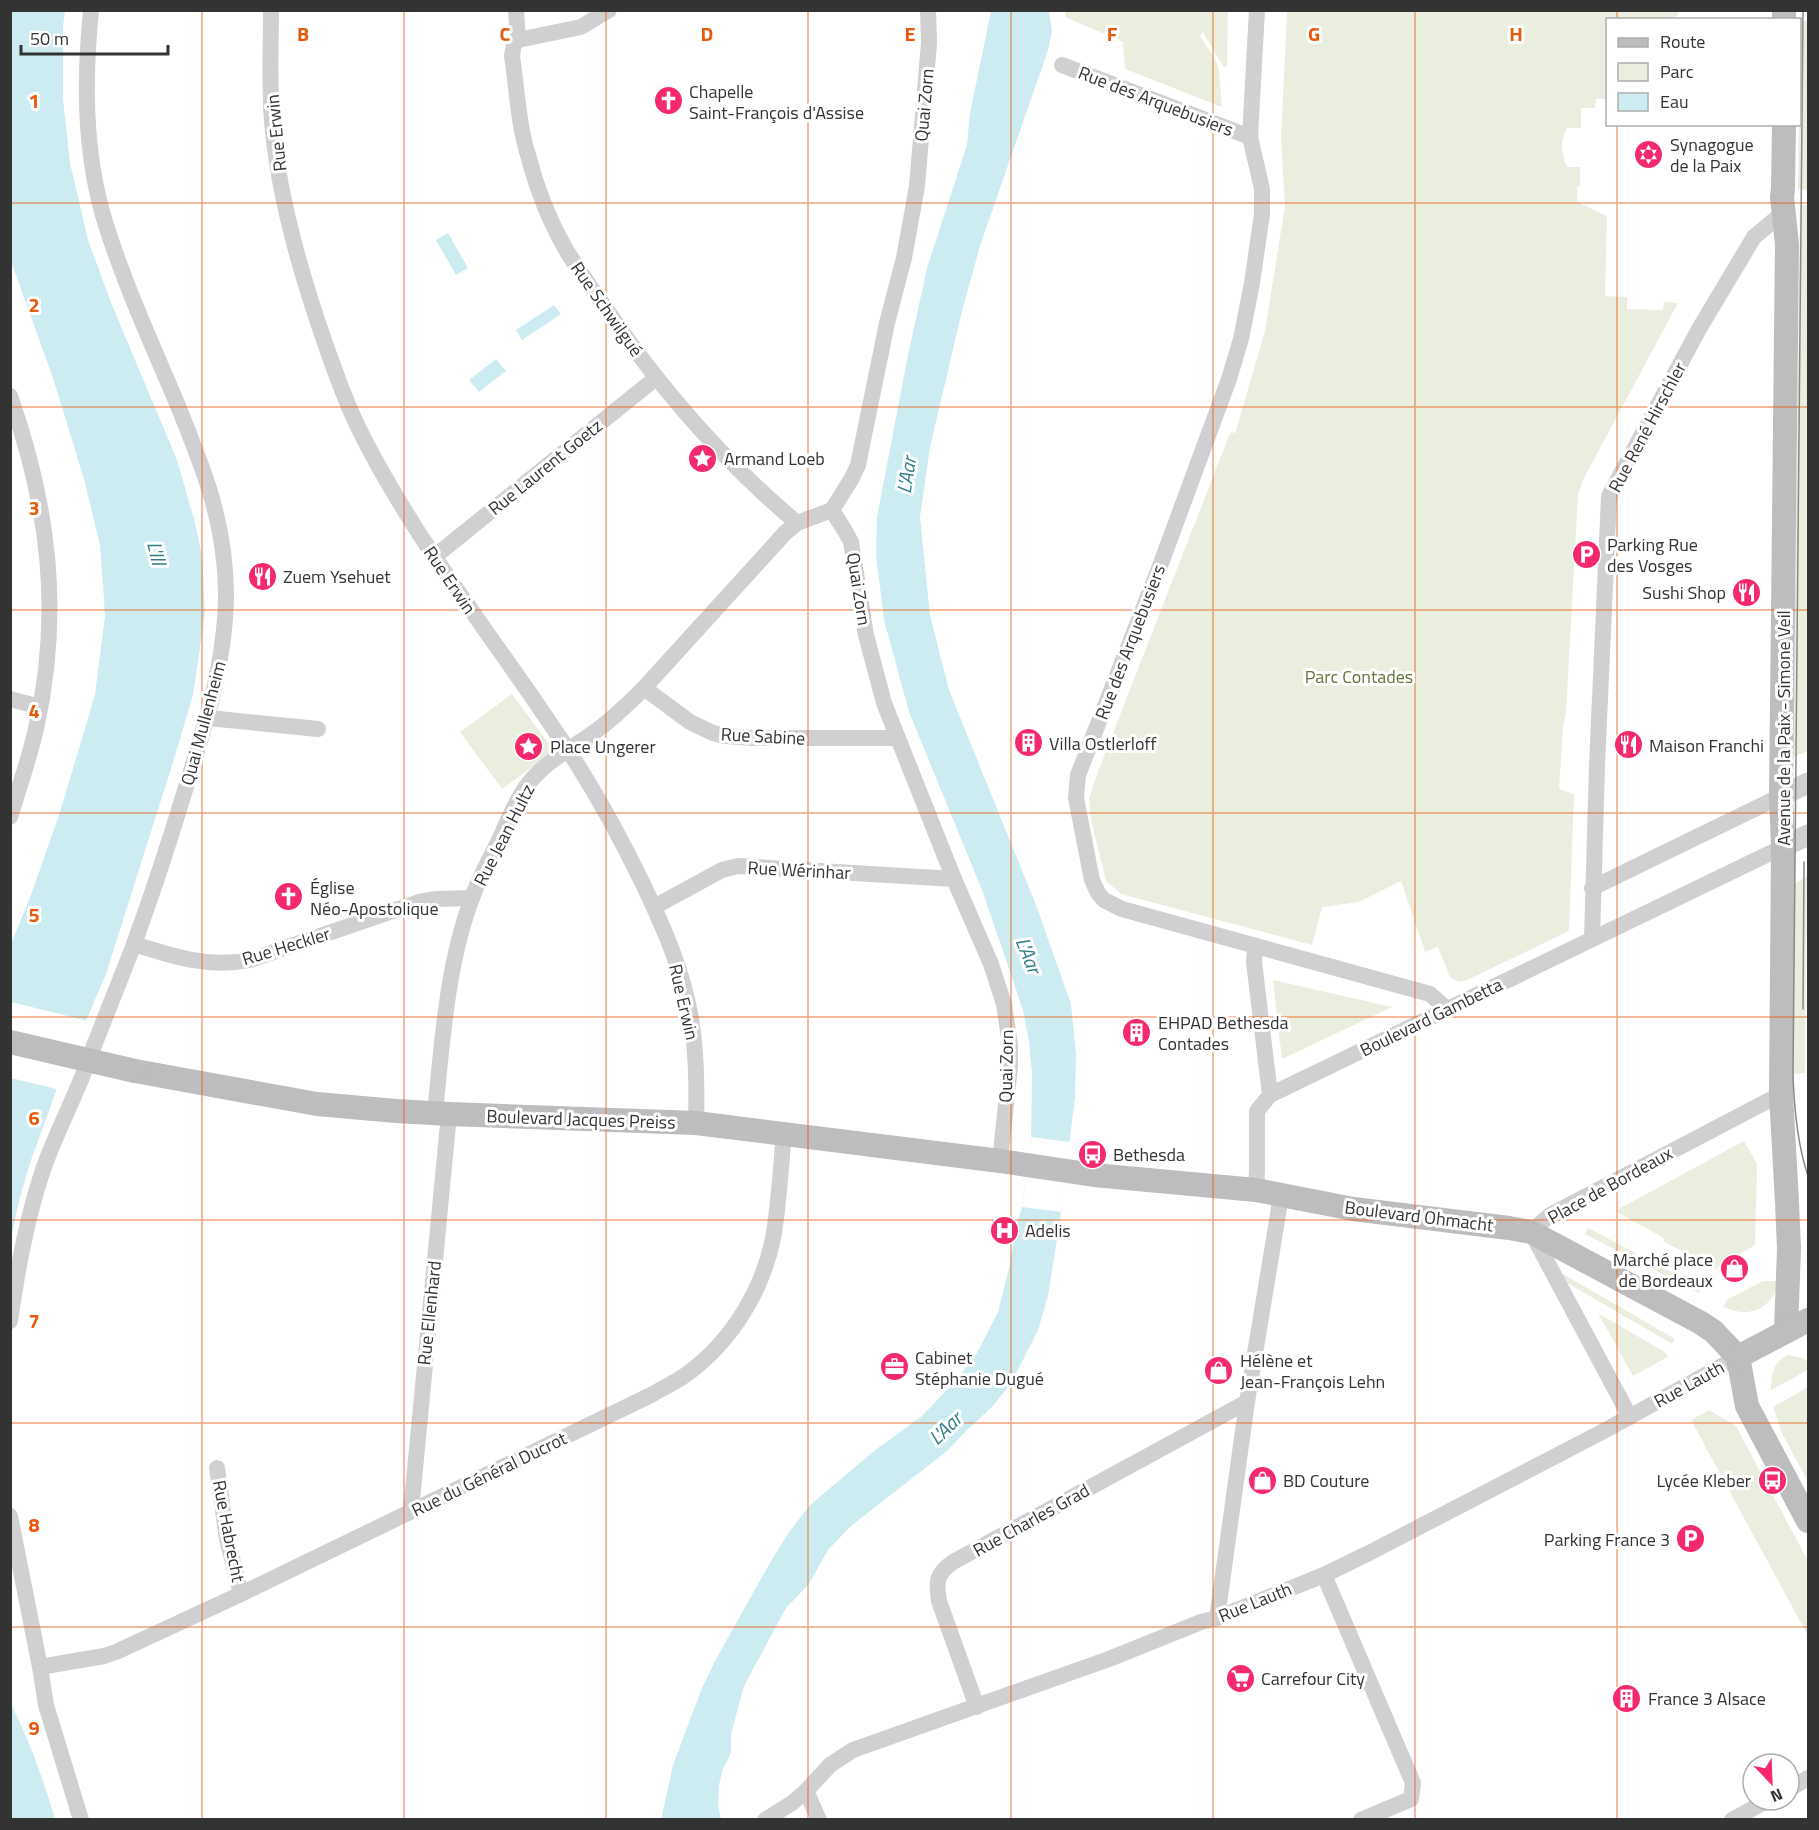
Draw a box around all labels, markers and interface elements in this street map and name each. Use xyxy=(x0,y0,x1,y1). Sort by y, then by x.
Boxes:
scale bar xyxy=(21,18,168,56)
text: B xyxy=(297,18,309,49)
text: C xyxy=(500,18,511,49)
text: D xyxy=(701,18,713,49)
text: E xyxy=(904,18,916,49)
text: F xyxy=(1107,18,1118,49)
text: G xyxy=(1308,18,1320,49)
text: H xyxy=(1509,18,1523,49)
legend xyxy=(1606,18,1801,126)
text: 50 m xyxy=(30,25,69,52)
text: Route xyxy=(1660,28,1705,55)
text: Parc xyxy=(1660,58,1694,85)
street label: Rue des Arquebusiers xyxy=(1074,59,1238,143)
street label: Quai Zorn xyxy=(907,67,941,143)
place label: Chapelle Saint-François d'Assise xyxy=(689,78,864,126)
text: 1 xyxy=(28,85,40,116)
church icon: Chapelle Saint-François d'Assise xyxy=(652,85,684,117)
text: Eau xyxy=(1660,88,1689,115)
street label: Rue Erwin xyxy=(259,93,293,173)
place label: Synagogue de la Paix xyxy=(1670,131,1754,179)
synagogue icon: Synagogue de la Paix xyxy=(1633,138,1665,170)
street label: Rue Schwilgué xyxy=(564,256,650,362)
text: 2 xyxy=(28,289,40,320)
street label: Rue René Hirschler xyxy=(1601,357,1693,497)
street label: Rue Laurent Goetz xyxy=(482,412,608,522)
place icon: Armand Loeb xyxy=(687,442,719,474)
place label: Armand Loeb xyxy=(724,445,825,472)
water label: L'Aar xyxy=(888,452,925,495)
text: 3 xyxy=(28,492,40,523)
place label: Parking Rue des Vosges xyxy=(1607,531,1698,579)
water label: L'Ill xyxy=(139,538,175,571)
parking icon: Parking Rue des Vosges xyxy=(1570,538,1602,570)
street label: Rue Erwin xyxy=(417,540,483,620)
street label: Quai Zorn xyxy=(840,551,878,627)
restaurant icon: Zuem Ysehuet xyxy=(246,560,278,592)
street label: Rue des Arquebusiers xyxy=(1088,560,1172,724)
place label: Zuem Ysehuet xyxy=(283,563,391,590)
restaurant icon: Sushi Shop xyxy=(1731,576,1763,608)
place label: Sushi Shop xyxy=(1642,579,1726,606)
street label: Avenue de la Paix - Simone Veil xyxy=(1770,610,1797,846)
street label: Quai Mullenheim xyxy=(173,658,233,788)
park label: Parc Contades xyxy=(1305,663,1413,690)
text: 4 xyxy=(28,695,40,726)
street label: Rue Sabine xyxy=(720,720,806,752)
building icon: Villa Ostlerloff xyxy=(1012,727,1044,759)
restaurant icon: Maison Franchi xyxy=(1612,729,1644,761)
place icon: Place Ungerer xyxy=(513,730,545,762)
place label: Villa Ostlerloff xyxy=(1049,730,1156,757)
place label: Maison Franchi xyxy=(1649,732,1764,759)
place label: Place Ungerer xyxy=(550,733,656,760)
street label: Rue Jean Hultz xyxy=(467,779,541,891)
street label: Rue Wérinhar xyxy=(747,854,851,886)
place label: Église Néo-Apostolique xyxy=(310,874,439,922)
church icon: Église Néo-Apostolique xyxy=(273,881,305,913)
text: 5 xyxy=(28,899,40,930)
street label: Rue Heckler xyxy=(239,920,333,972)
water label: L'Aar xyxy=(1008,932,1051,980)
street label: Rue Erwin xyxy=(662,961,706,1043)
street label: Boulevard Gambetta xyxy=(1355,971,1507,1063)
place label: EHPAD Bethesda Contades xyxy=(1158,1009,1289,1057)
building icon: EHPAD Bethesda Contades xyxy=(1121,1016,1153,1048)
street label: Quai Zorn xyxy=(992,1029,1020,1103)
text: 6 xyxy=(28,1102,40,1133)
street label: Boulevard Jacques Preiss xyxy=(486,1102,676,1136)
bus stop icon: Bethesda xyxy=(1076,1138,1108,1170)
street label: Place de Bordeaux xyxy=(1543,1139,1677,1231)
place label: Bethesda xyxy=(1113,1141,1185,1168)
street label: Boulevard Ohmacht xyxy=(1343,1193,1496,1239)
hospital icon: Adelis xyxy=(988,1214,1020,1246)
place label: Adelis xyxy=(1025,1217,1071,1244)
place label: Marché place de Bordeaux xyxy=(1613,1246,1713,1294)
shop icon: Marché place de Bordeaux xyxy=(1718,1253,1750,1285)
street label: Rue Ellenhard xyxy=(410,1259,448,1367)
text: 7 xyxy=(28,1305,40,1336)
place label: Cabinet Stéphanie Dugué xyxy=(915,1344,1044,1392)
place label: Hélène et Jean-François Lehn xyxy=(1240,1347,1385,1395)
office icon: Cabinet Stéphanie Dugué xyxy=(878,1351,910,1383)
shop icon: Hélène et Jean-François Lehn xyxy=(1203,1354,1235,1386)
street label: Rue Lauth xyxy=(1649,1354,1729,1414)
water label: L'Aar xyxy=(921,1402,971,1452)
street label: Rue du Général Ducrot xyxy=(407,1424,572,1523)
shop icon: BD Couture xyxy=(1246,1464,1278,1496)
bus stop icon: Lycée Kleber xyxy=(1756,1464,1788,1496)
place label: BD Couture xyxy=(1283,1467,1369,1494)
place label: Lycée Kleber xyxy=(1657,1467,1751,1494)
street label: Rue Charles Grad xyxy=(968,1477,1094,1563)
street label: Rue Habrecht xyxy=(206,1478,252,1585)
text: 8 xyxy=(28,1509,40,1540)
parking icon: Parking France 3 xyxy=(1675,1523,1707,1555)
place label: Parking France 3 xyxy=(1544,1526,1670,1553)
street label: Rue Lauth xyxy=(1214,1575,1296,1629)
supermarket icon: Carrefour City xyxy=(1224,1662,1256,1694)
place label: Carrefour City xyxy=(1261,1665,1365,1692)
building icon: France 3 Alsace xyxy=(1611,1682,1643,1714)
place label: France 3 Alsace xyxy=(1648,1685,1766,1712)
text: 9 xyxy=(28,1712,40,1743)
north arrow xyxy=(1741,1752,1801,1812)
text: N xyxy=(1767,1783,1787,1809)

